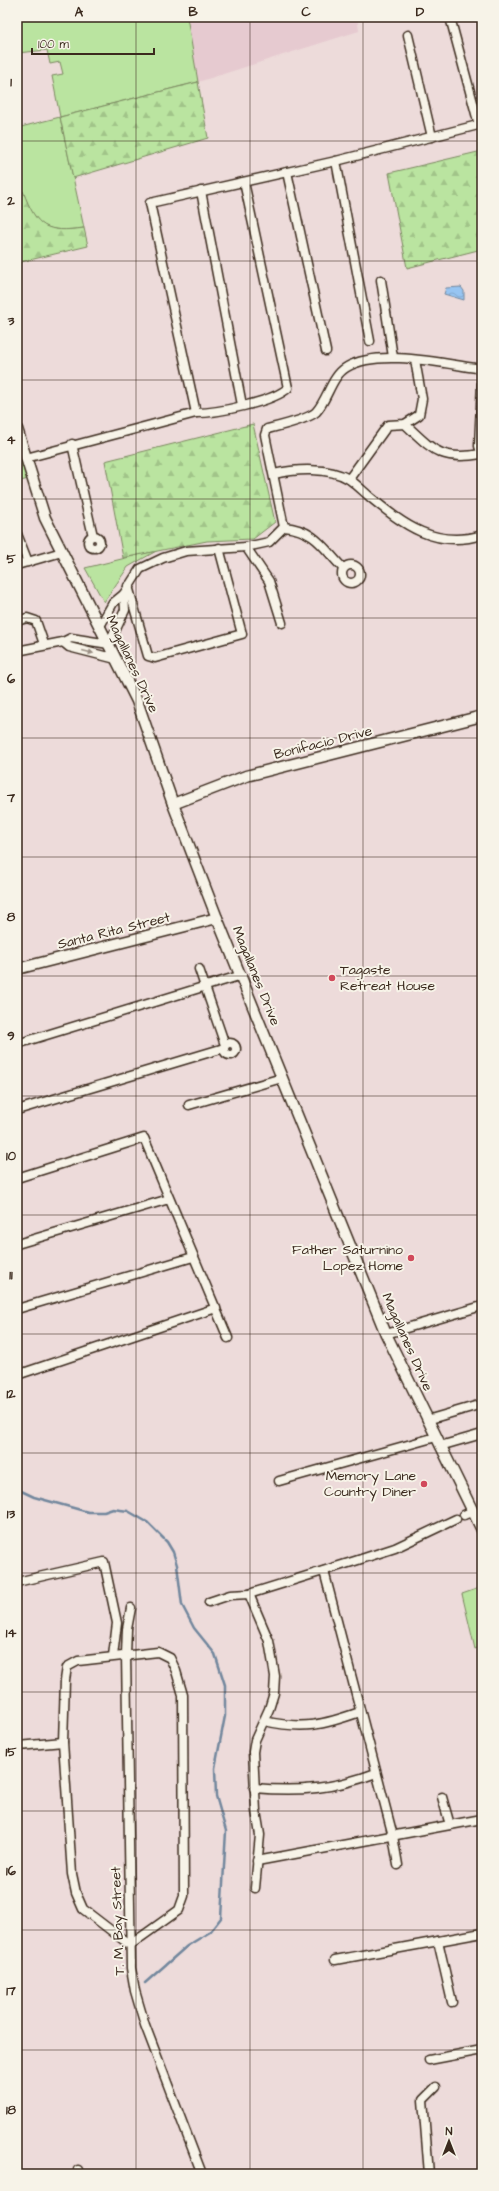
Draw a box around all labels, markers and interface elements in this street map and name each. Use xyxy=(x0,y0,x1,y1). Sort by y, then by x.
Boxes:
text: A xyxy=(75,3,84,21)
text: B xyxy=(188,3,198,21)
text: C xyxy=(301,3,311,21)
text: D xyxy=(416,3,425,21)
scale bar xyxy=(32,30,154,56)
text: 100 m xyxy=(38,36,69,53)
text: 1 xyxy=(10,73,12,91)
text: 2 xyxy=(6,192,15,210)
text: 3 xyxy=(7,312,15,330)
text: 4 xyxy=(7,431,16,449)
text: 5 xyxy=(6,550,16,568)
street label: Magallanes Drive xyxy=(101,612,164,716)
one-way arrow xyxy=(83,649,95,655)
text: 6 xyxy=(7,670,16,688)
street label: Bonifacio Drive xyxy=(272,721,375,765)
text: 7 xyxy=(6,789,16,807)
street label: Santa Rita Street xyxy=(56,907,173,955)
text: 8 xyxy=(7,908,16,926)
street label: Magallanes Drive xyxy=(227,923,285,1029)
place label: Tagaste Retreat House xyxy=(340,960,435,996)
marker: Tagaste Retreat House xyxy=(327,973,337,983)
text: 9 xyxy=(7,1027,15,1045)
text: 10 xyxy=(6,1147,17,1165)
place label: Father Saturnino Lopez Home xyxy=(292,1240,403,1276)
marker: Father Saturnino Lopez Home xyxy=(406,1253,416,1263)
text: 11 xyxy=(9,1266,13,1284)
street label: Magallanes Drive xyxy=(376,1290,438,1395)
text: 12 xyxy=(6,1385,16,1403)
place label: Memory Lane Country Diner xyxy=(324,1466,416,1502)
marker: Memory Lane Country Diner xyxy=(419,1479,429,1489)
text: 13 xyxy=(7,1505,16,1523)
text: 14 xyxy=(6,1624,16,1642)
text: 15 xyxy=(6,1743,17,1761)
text: 16 xyxy=(6,1862,17,1880)
street label: T. M. Bay Street xyxy=(106,1866,130,1976)
text: 17 xyxy=(6,1982,17,2000)
text: 18 xyxy=(6,2101,17,2119)
north arrow xyxy=(429,2121,469,2161)
text: N xyxy=(446,2124,453,2139)

